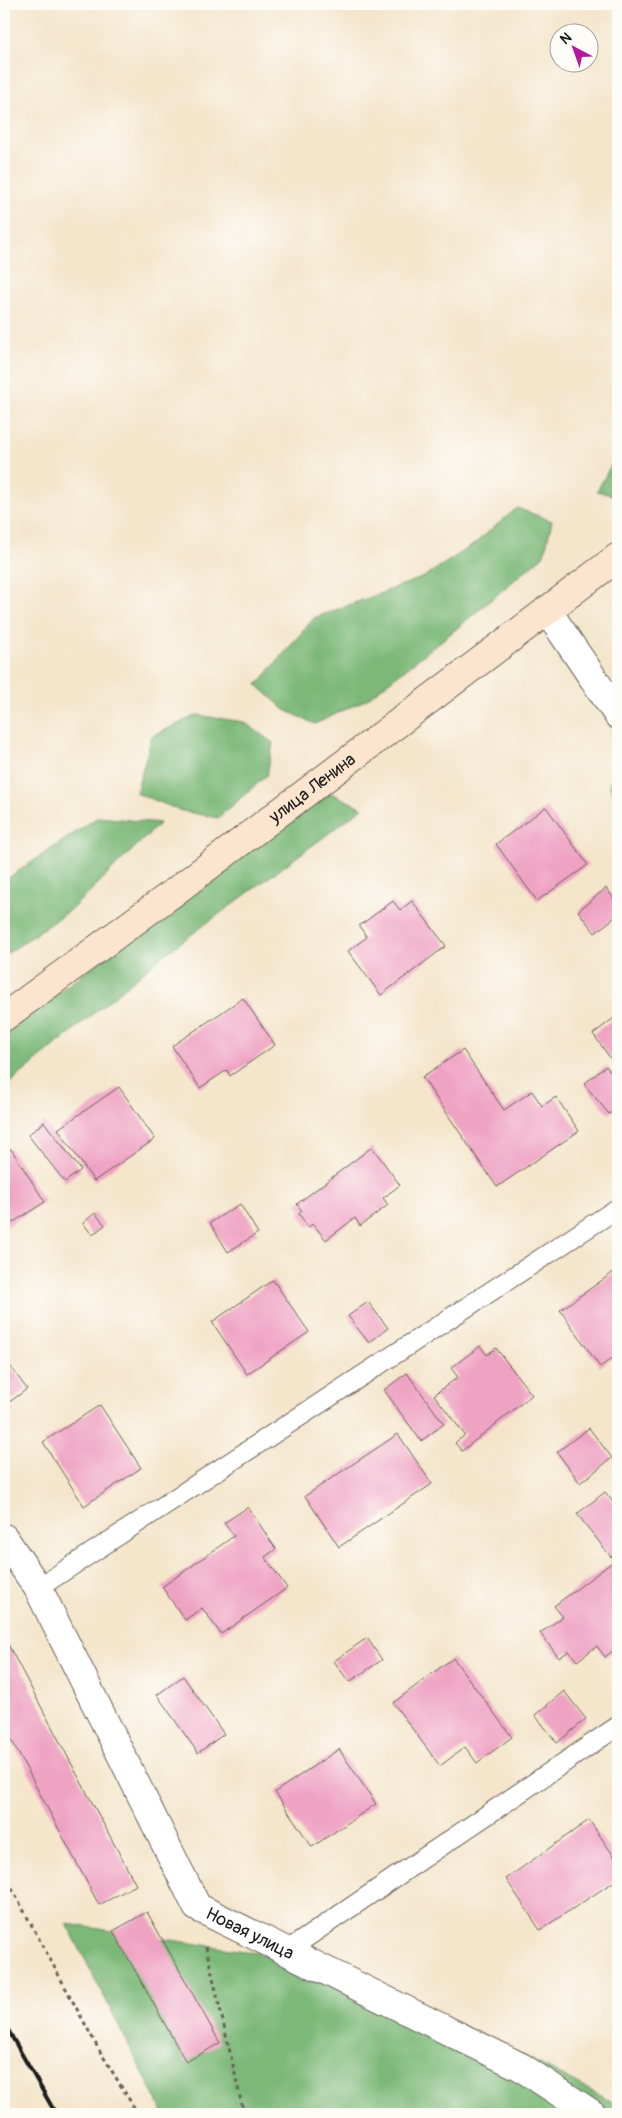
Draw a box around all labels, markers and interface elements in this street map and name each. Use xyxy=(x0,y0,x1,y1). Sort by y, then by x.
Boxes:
north arrow xyxy=(550,22,600,72)
text: N xyxy=(557,29,575,48)
street label: улица Ленина xyxy=(264,748,360,829)
street label: Новая улица xyxy=(202,1902,298,1965)

